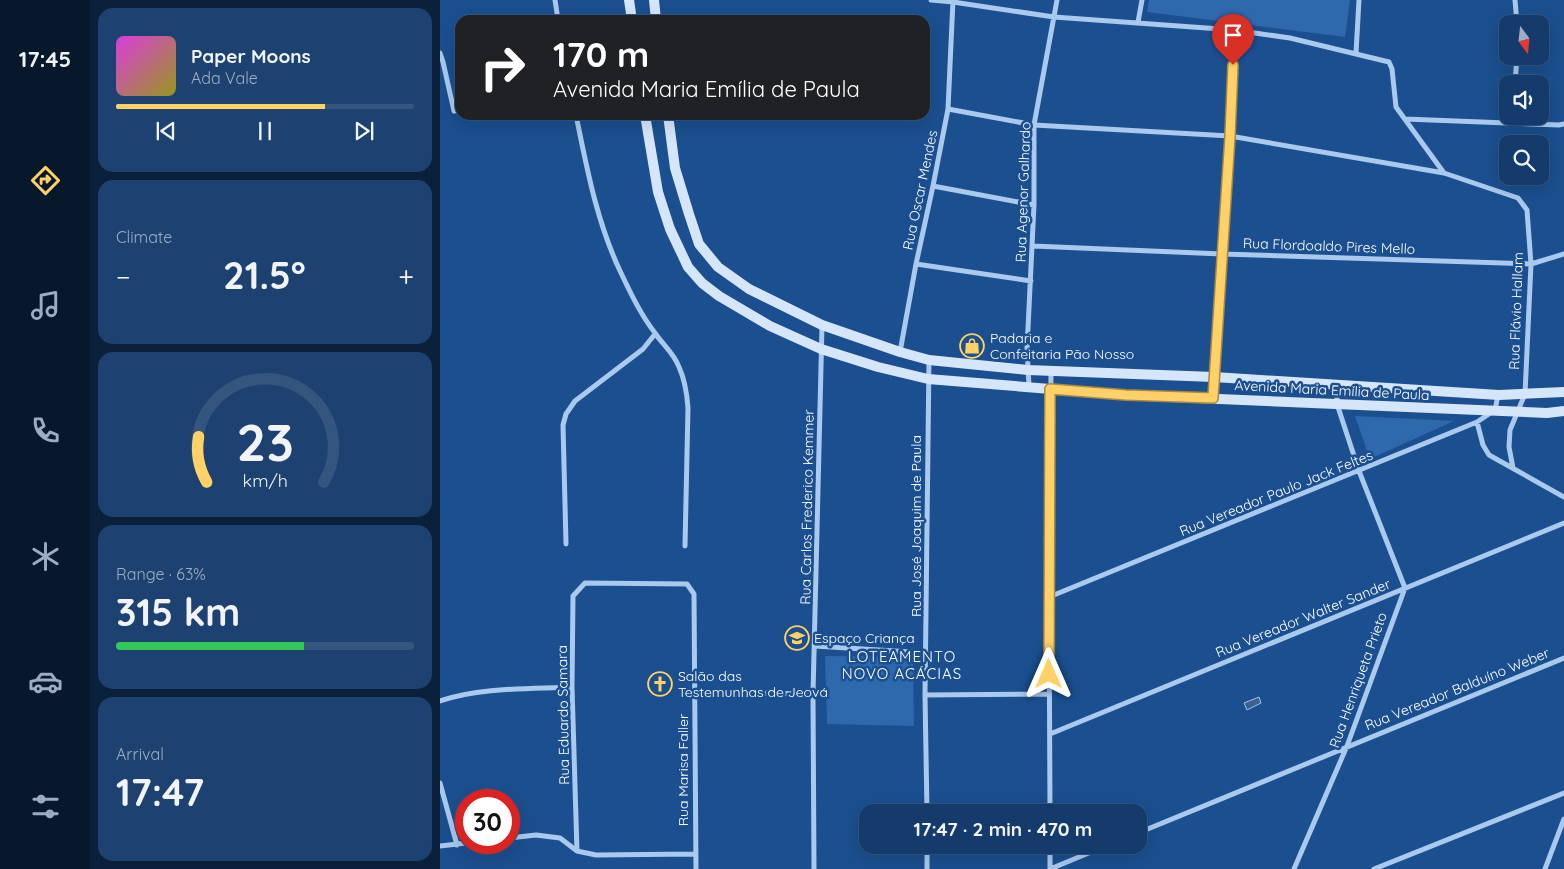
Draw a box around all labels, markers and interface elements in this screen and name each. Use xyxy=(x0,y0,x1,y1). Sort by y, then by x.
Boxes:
pin xyxy=(1212,14,1254,65)
north arrow xyxy=(1499,15,1549,65)
map controls xyxy=(1499,15,1549,185)
icon: arrive xyxy=(1219,21,1247,49)
text: 170 m xyxy=(553,32,649,76)
icon: right xyxy=(470,35,535,100)
text: Paper Moons xyxy=(191,44,311,68)
text: 17:45 xyxy=(19,45,71,73)
text: Ada Vale xyxy=(191,68,258,88)
text: Avenida Maria Emília de Paula xyxy=(553,75,860,103)
button: sound xyxy=(1499,75,1549,125)
icon: previous xyxy=(152,117,180,145)
icon: pause xyxy=(251,117,279,145)
icon: next xyxy=(350,117,378,145)
street label: Rua Agenor Galhardo xyxy=(1012,121,1034,263)
street label: Rua Oscar Mendes xyxy=(898,128,942,252)
button: search xyxy=(1499,135,1549,185)
icon: directions xyxy=(28,163,63,198)
text: Climate xyxy=(116,227,172,247)
street label: Rua Flordoaldo Pires Mello xyxy=(1243,234,1415,258)
text: 21.5° xyxy=(223,251,306,299)
street label: Rua Flávio Hallam xyxy=(1505,252,1527,370)
text: − xyxy=(116,259,131,294)
text: + xyxy=(398,259,414,294)
icon: music xyxy=(28,288,63,323)
place label: Padaria e Confeitaria Pão Nosso xyxy=(990,329,1134,363)
shop icon: Padaria e Confeitaria Pão Nosso xyxy=(959,333,985,359)
street label: Avenida Maria Emília de Paula xyxy=(1234,376,1430,404)
text: 23 xyxy=(236,409,294,474)
street label: Rua Carlos Frederico Kemmer xyxy=(796,409,818,605)
icon: phone xyxy=(28,413,63,448)
street label: Rua José Joaquim de Paula xyxy=(907,435,925,617)
street label: Rua Vereador Paulo Jack Feltes xyxy=(1177,446,1375,540)
text: km/h xyxy=(242,469,288,491)
icon: climate xyxy=(28,539,63,574)
text: Range · 63% xyxy=(116,564,206,584)
street label: Rua Vereador Walter Sander xyxy=(1213,574,1394,661)
text: 315 km xyxy=(116,588,240,636)
street label: Rua Henriqueta Prieto xyxy=(1325,610,1391,750)
school or university icon: Espaço Criança xyxy=(784,625,810,651)
place label: Espaço Criança xyxy=(814,629,915,647)
street label: Rua Vereador Balduíno Weber xyxy=(1362,643,1553,734)
street label: Rua Eduardo Samara xyxy=(553,645,573,785)
district label: LOTEAMENTO NOVO ACÁCIAS xyxy=(842,647,962,683)
position arrow xyxy=(1022,647,1074,699)
icon: car xyxy=(28,664,63,699)
place label: Salão das Testemunhas de Jeová xyxy=(678,667,828,701)
church icon: Salão das Testemunhas de Jeová xyxy=(647,671,673,697)
street label: Rua Marisa Faller xyxy=(674,713,692,826)
text: Arrival xyxy=(116,744,164,764)
text: 17:47 xyxy=(116,768,204,816)
icon: filters xyxy=(28,789,63,824)
speed limit sign: 30 xyxy=(455,789,520,854)
text: 17:47 · 2 min · 470 m xyxy=(914,817,1092,841)

